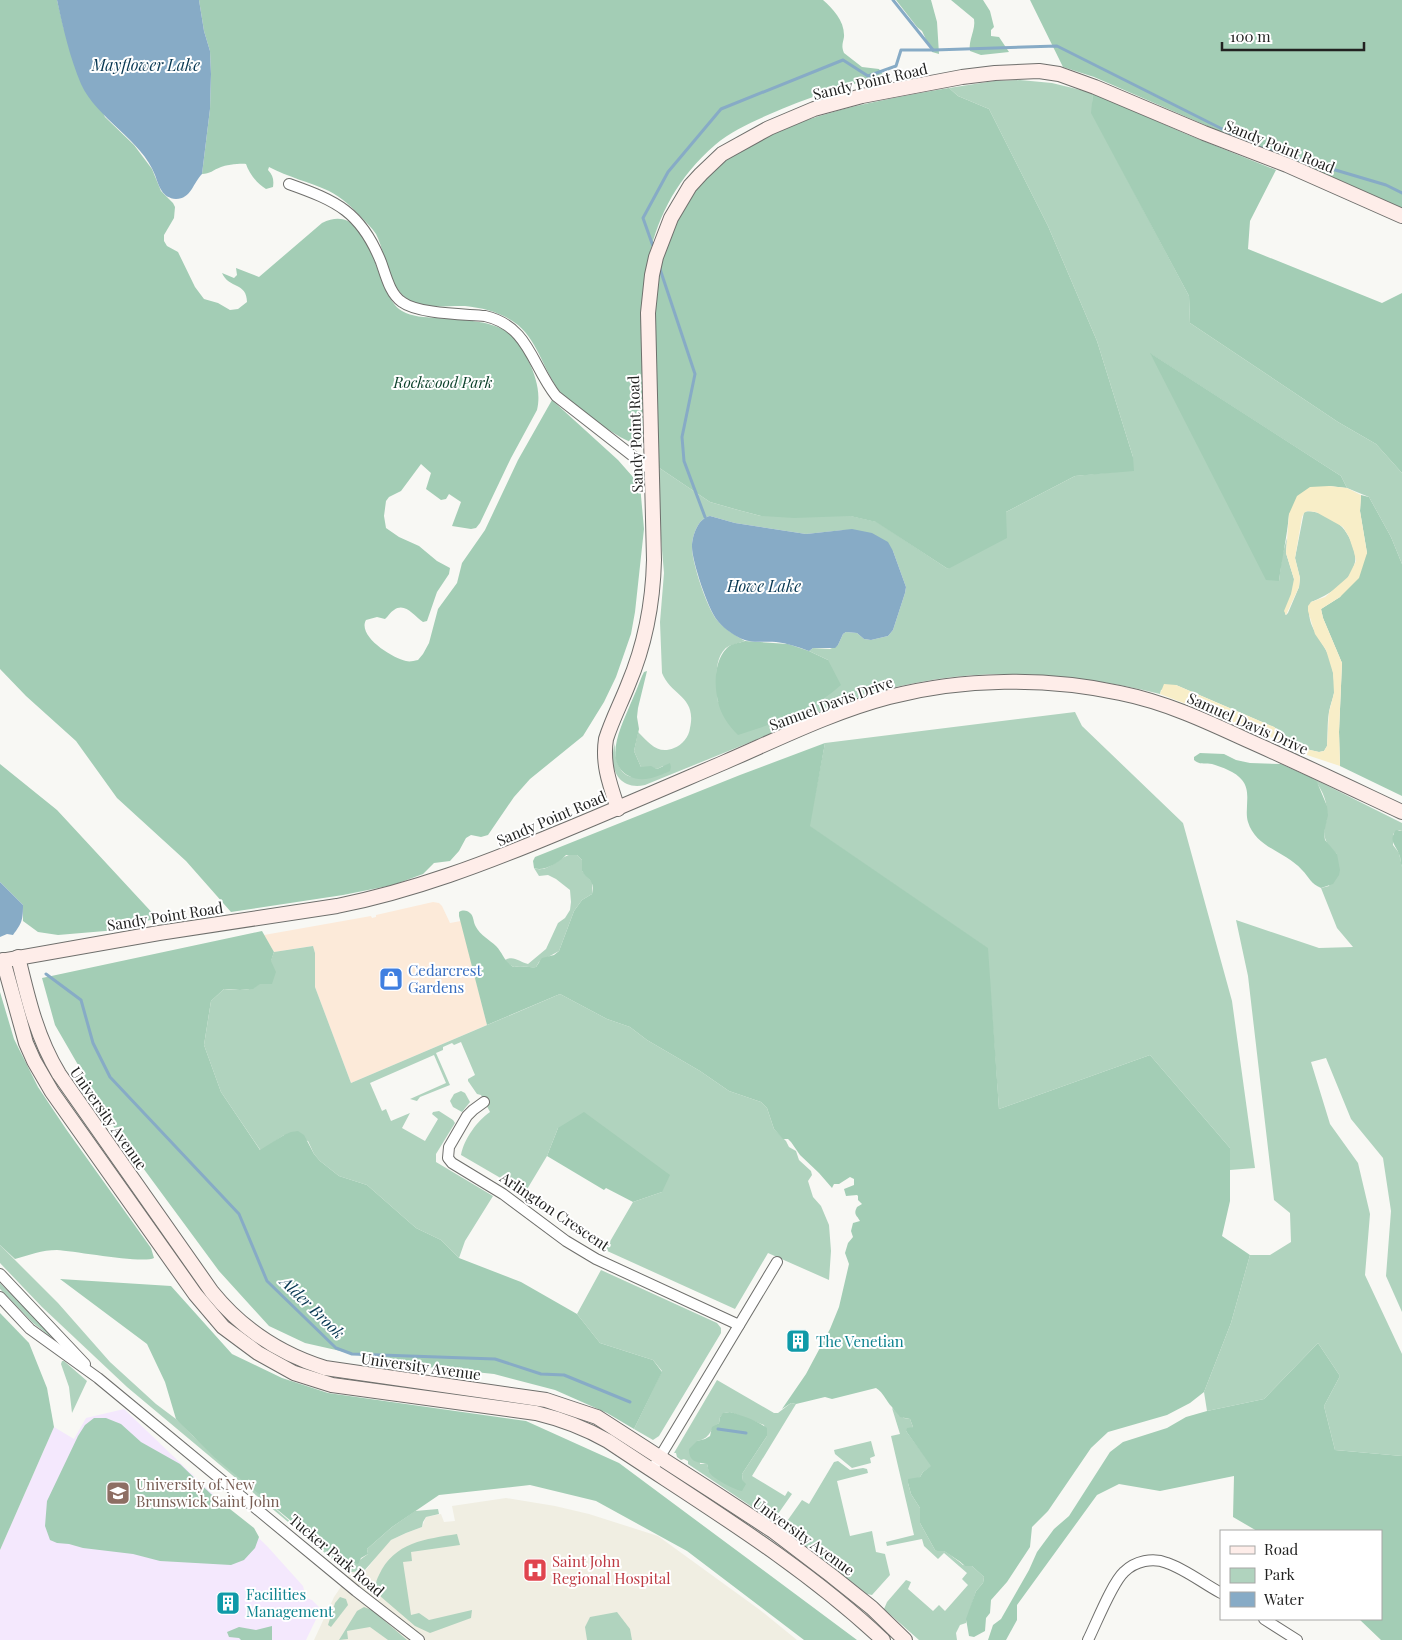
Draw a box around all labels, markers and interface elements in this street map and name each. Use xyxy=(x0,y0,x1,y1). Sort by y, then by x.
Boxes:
scale bar xyxy=(1222,20,1364,52)
text: 100 m xyxy=(1230,26,1271,46)
water label: Mayflower Lake xyxy=(91,54,200,75)
street label: Sandy Point Road xyxy=(811,58,930,104)
street label: Sandy Point Road xyxy=(1222,115,1338,177)
park label: Rockwood Park xyxy=(393,372,493,392)
street label: Sandy Point Road xyxy=(623,375,647,493)
water label: Howe Lake xyxy=(726,575,801,596)
street label: Samuel Davis Drive xyxy=(766,671,896,735)
street label: Samuel Davis Drive xyxy=(1184,687,1312,759)
street label: Sandy Point Road xyxy=(493,786,609,850)
street label: Sandy Point Road xyxy=(106,897,225,935)
place label: Cedarcrest Gardens xyxy=(408,960,482,997)
shop icon: Cedarcrest Gardens xyxy=(378,966,404,992)
street label: University Avenue xyxy=(66,1063,152,1173)
street label: Arlington Crescent xyxy=(496,1166,614,1255)
water label: Alder Brook xyxy=(275,1270,350,1343)
building icon: The Venetian xyxy=(785,1328,811,1354)
place label: The Venetian xyxy=(816,1331,904,1351)
street label: University Avenue xyxy=(360,1348,482,1384)
place label: University of New Brunswick Saint John xyxy=(136,1474,280,1511)
school or university icon: University of New Brunswick Saint John xyxy=(105,1480,131,1506)
street label: University Avenue xyxy=(749,1492,859,1580)
street label: Tucker Park Road xyxy=(285,1509,389,1601)
legend xyxy=(1220,1530,1382,1620)
text: Road xyxy=(1264,1539,1298,1559)
place label: Saint John Regional Hospital xyxy=(552,1551,671,1588)
hospital icon: Saint John Regional Hospital xyxy=(522,1557,548,1583)
text: Park xyxy=(1264,1564,1296,1584)
place label: Facilities Management xyxy=(246,1584,334,1621)
text: Water xyxy=(1263,1589,1304,1609)
building icon: Facilities Management xyxy=(215,1590,241,1616)

